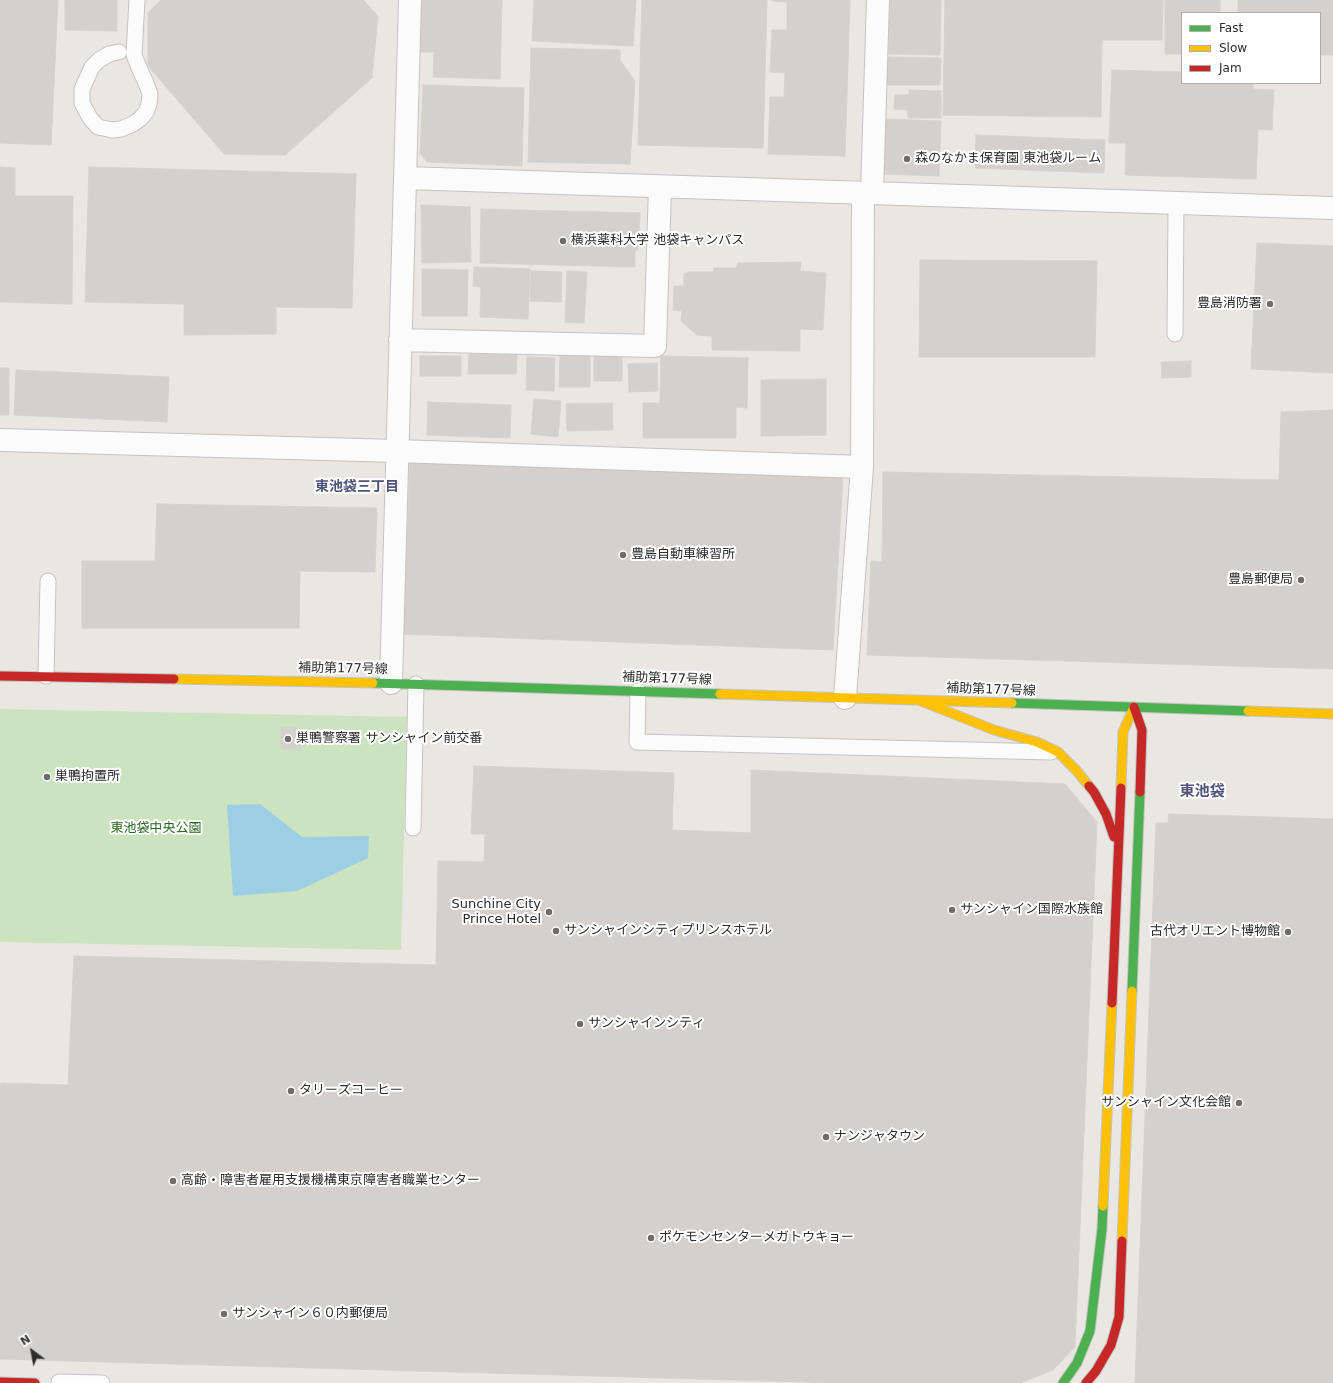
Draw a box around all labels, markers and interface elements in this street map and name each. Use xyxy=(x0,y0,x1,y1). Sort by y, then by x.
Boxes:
legend xyxy=(1181,12,1321,84)
text: Fast xyxy=(1219,21,1243,35)
text: Slow xyxy=(1219,41,1247,55)
text: Jam xyxy=(1219,61,1242,75)
place label: 森のなかま保育園 東池袋ルーム xyxy=(915,151,1101,167)
marker: 森のなかま保育園 東池袋ルーム xyxy=(902,154,912,164)
place label: 横浜薬科大学 池袋キャンパス xyxy=(571,233,744,249)
marker: 横浜薬科大学 池袋キャンパス xyxy=(558,236,568,246)
place label: 豊島消防署 xyxy=(1197,296,1262,312)
marker: 豊島消防署 xyxy=(1265,299,1275,309)
district label: 東池袋三丁目 xyxy=(315,479,399,495)
place label: 豊島自動車練習所 xyxy=(631,547,735,563)
marker: 豊島自動車練習所 xyxy=(618,550,628,560)
place label: 豊島郵便局 xyxy=(1228,572,1293,588)
marker: 豊島郵便局 xyxy=(1296,575,1306,585)
street label: 補助第177号線 xyxy=(298,660,388,678)
street label: 補助第177号線 xyxy=(622,670,712,688)
street label: 補助第177号線 xyxy=(946,681,1036,699)
place label: 巣鴨警察署 サンシャイン前交番 xyxy=(296,731,482,747)
marker: 巣鴨警察署 サンシャイン前交番 xyxy=(283,734,293,744)
place label: 巣鴨拘置所 xyxy=(55,769,120,785)
marker: 巣鴨拘置所 xyxy=(42,772,52,782)
district label: 東池袋 xyxy=(1180,783,1224,801)
park label: 東池袋中央公園 xyxy=(111,821,201,837)
place label: Sunchine City Prince Hotel xyxy=(451,897,541,928)
place label: サンシャイン国際水族館 xyxy=(960,902,1103,918)
marker: サンシャイン国際水族館 xyxy=(947,905,957,915)
marker: Sunchine City Prince Hotel xyxy=(544,907,554,917)
place label: サンシャインシティプリンスホテル xyxy=(564,923,772,939)
place label: 古代オリエント博物館 xyxy=(1150,924,1280,940)
marker: サンシャインシティプリンスホテル xyxy=(551,926,561,936)
marker: 古代オリエント博物館 xyxy=(1283,927,1293,937)
place label: サンシャインシティ xyxy=(588,1016,705,1032)
marker: サンシャインシティ xyxy=(575,1019,585,1029)
place label: タリーズコーヒー xyxy=(299,1083,403,1099)
marker: タリーズコーヒー xyxy=(286,1086,296,1096)
place label: サンシャイン文化会館 xyxy=(1101,1095,1231,1111)
marker: サンシャイン文化会館 xyxy=(1234,1098,1244,1108)
place label: ナンジャタウン xyxy=(834,1129,925,1145)
marker: ナンジャタウン xyxy=(821,1132,831,1142)
place label: 高齢・障害者雇用支援機構東京障害者職業センター xyxy=(181,1173,480,1189)
marker: 高齢・障害者雇用支援機構東京障害者職業センター xyxy=(168,1176,178,1186)
place label: ポケモンセンターメガトウキョー xyxy=(659,1230,854,1246)
marker: ポケモンセンターメガトウキョー xyxy=(646,1233,656,1243)
place label: サンシャイン６０内郵便局 xyxy=(232,1306,388,1322)
marker: サンシャイン６０内郵便局 xyxy=(219,1309,229,1319)
north arrow xyxy=(12,1331,52,1371)
text: N xyxy=(18,1332,33,1348)

